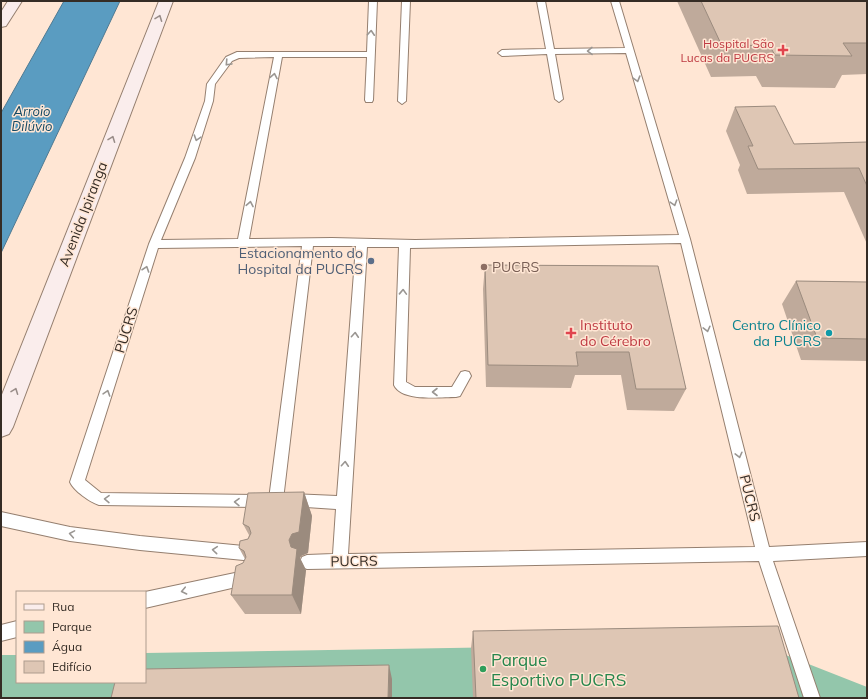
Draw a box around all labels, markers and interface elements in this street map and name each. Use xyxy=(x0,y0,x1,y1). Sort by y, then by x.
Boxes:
one-way arrow xyxy=(155,14,163,21)
one-way arrow xyxy=(367,30,376,36)
place label: Hospital São Lucas da PUCRS xyxy=(680,36,774,65)
marker: Hospital São Lucas da PUCRS xyxy=(777,44,789,56)
one-way arrow xyxy=(587,47,593,55)
one-way arrow xyxy=(225,58,232,66)
one-way arrow xyxy=(269,73,278,79)
one-way arrow xyxy=(632,75,641,82)
water label: Arroio Dilúvio xyxy=(12,103,52,134)
one-way arrow xyxy=(193,134,202,141)
one-way arrow xyxy=(108,135,116,142)
street label: Avenida Ipiranga xyxy=(55,159,111,269)
one-way arrow xyxy=(669,200,678,207)
one-way arrow xyxy=(245,201,254,207)
place label: Estacionamento do Hospital da PUCRS xyxy=(238,244,363,278)
marker: Estacionamento do Hospital da PUCRS xyxy=(366,256,376,266)
place label: PUCRS xyxy=(492,258,540,276)
marker: PUCRS xyxy=(479,262,489,272)
one-way arrow xyxy=(141,266,149,273)
one-way arrow xyxy=(399,289,407,295)
street label: PUCRS xyxy=(110,304,142,355)
place label: Instituto do Cérebro xyxy=(580,316,651,350)
place label: Centro Clínico da PUCRS xyxy=(732,316,821,350)
one-way arrow xyxy=(703,326,711,332)
marker: Instituto do Cérebro xyxy=(565,327,577,339)
marker: Centro Clínico da PUCRS xyxy=(824,328,834,338)
one-way arrow xyxy=(351,332,360,338)
one-way arrow xyxy=(11,387,19,394)
one-way arrow xyxy=(432,388,438,396)
one-way arrow xyxy=(102,390,110,397)
one-way arrow xyxy=(735,452,743,458)
one-way arrow xyxy=(341,461,350,467)
street label: PUCRS xyxy=(736,473,765,523)
one-way arrow xyxy=(104,495,110,504)
one-way arrow xyxy=(234,497,240,506)
one-way arrow xyxy=(69,530,75,539)
one-way arrow xyxy=(212,546,218,555)
street label: PUCRS xyxy=(330,552,378,570)
one-way arrow xyxy=(181,587,187,595)
legend xyxy=(16,591,146,683)
text: Rua xyxy=(52,599,74,614)
text: Parque xyxy=(52,619,92,634)
text: Água xyxy=(52,639,82,654)
place label: Parque Esportivo PUCRS xyxy=(491,649,626,690)
text: Edifício xyxy=(52,659,92,674)
marker: Parque Esportivo PUCRS xyxy=(478,664,488,674)

